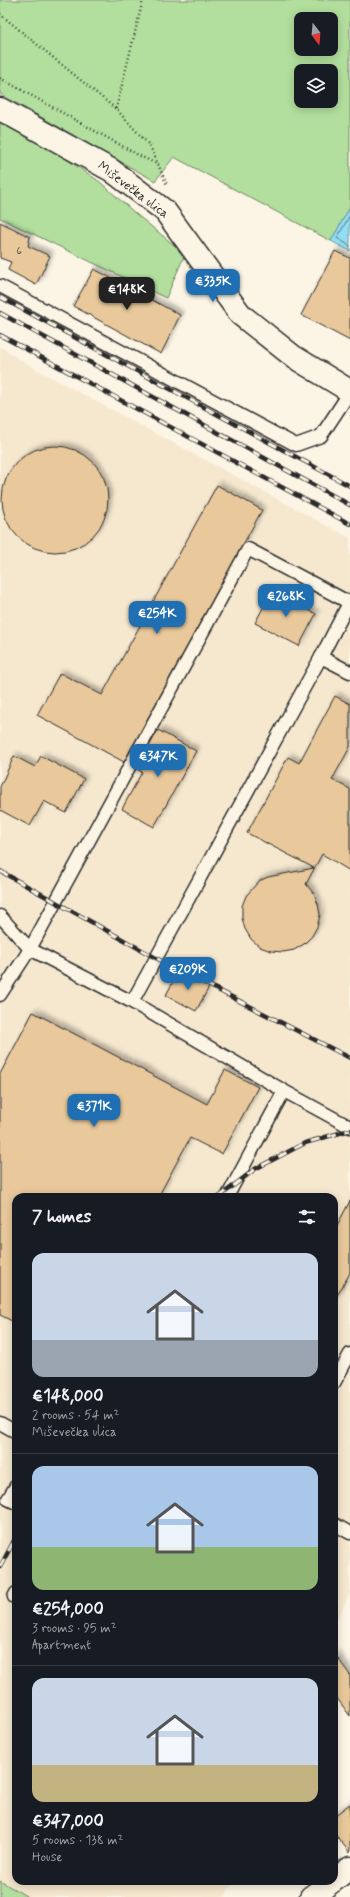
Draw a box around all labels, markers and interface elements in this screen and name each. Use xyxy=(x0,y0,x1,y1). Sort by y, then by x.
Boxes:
north arrow xyxy=(294,12,338,56)
map controls xyxy=(294,12,338,108)
button: layers xyxy=(294,64,338,108)
street label: Miševečka ulica xyxy=(94,158,172,222)
house number: 6 xyxy=(16,244,22,258)
pin: €335K xyxy=(185,269,241,303)
text: €335K xyxy=(195,273,231,290)
pin: €148K xyxy=(99,277,155,311)
text: €148K xyxy=(108,281,146,298)
pin: €268K xyxy=(258,584,314,618)
text: €268K xyxy=(267,588,305,605)
pin: €254K xyxy=(129,601,185,635)
text: €254K xyxy=(138,605,176,622)
pin: €347K xyxy=(130,744,186,778)
text: €347K xyxy=(139,748,177,765)
pin: €209K xyxy=(160,957,216,991)
text: €209K xyxy=(169,961,207,978)
pin: €371K xyxy=(66,1094,122,1128)
text: €371K xyxy=(76,1098,112,1115)
text: 7 homes xyxy=(32,1206,91,1228)
icon: filters xyxy=(296,1206,318,1228)
icon: home xyxy=(139,1279,211,1351)
text: €148,000 xyxy=(32,1385,103,1407)
text: 2 rooms · 54 m² xyxy=(32,1407,119,1424)
text: Miševečka ulica xyxy=(32,1424,117,1441)
icon: home xyxy=(139,1492,211,1564)
text: €254,000 xyxy=(32,1598,104,1620)
text: 3 rooms · 95 m² xyxy=(32,1620,116,1637)
text: Apartment xyxy=(32,1637,91,1654)
icon: home xyxy=(139,1704,211,1776)
text: €347,000 xyxy=(32,1810,104,1832)
text: 5 rooms · 138 m² xyxy=(32,1832,123,1849)
text: House xyxy=(32,1849,63,1866)

